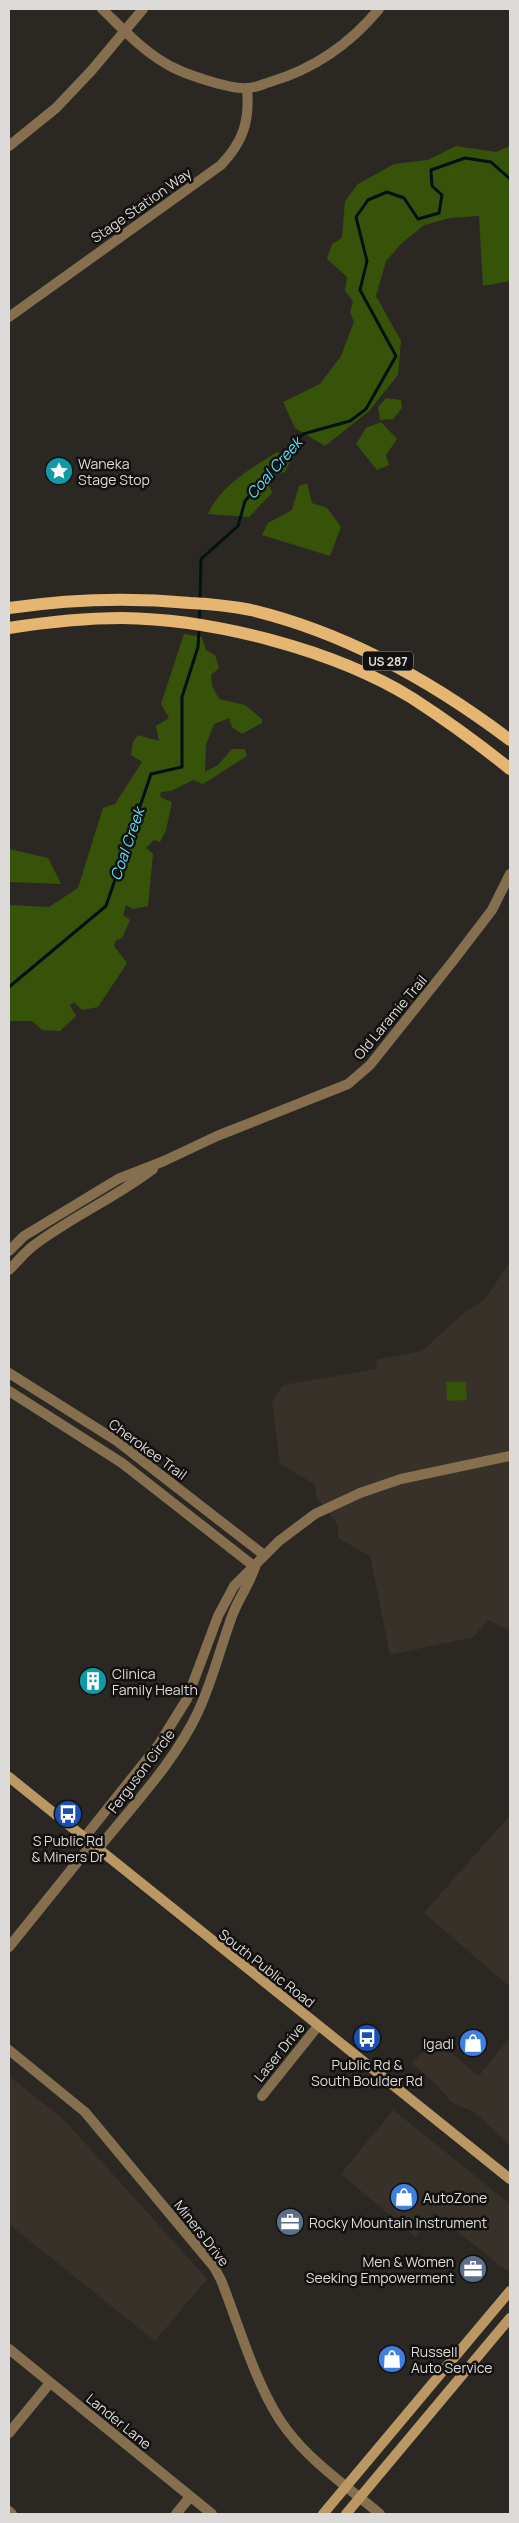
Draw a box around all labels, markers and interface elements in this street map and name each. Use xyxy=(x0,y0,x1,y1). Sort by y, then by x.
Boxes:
street label: Stage Station Way xyxy=(87,163,196,247)
water label: Coal Creek xyxy=(241,431,308,503)
place label: Waneka Stage Stop xyxy=(78,454,150,489)
place icon: Waneka Stage Stop xyxy=(44,456,74,486)
road number: US 287 xyxy=(363,651,413,670)
water label: Coal Creek xyxy=(105,803,150,883)
street label: Old Laramie Trail xyxy=(349,971,431,1063)
street label: Cherokee Trail xyxy=(105,1414,191,1484)
place label: Clinica Family Health xyxy=(112,1664,198,1699)
building icon: Clinica Family Health xyxy=(78,1666,108,1696)
street label: Ferguson Circle xyxy=(103,1725,179,1817)
bus stop icon: S Public Rd & Miners Dr xyxy=(53,1799,83,1829)
place label: S Public Rd & Miners Dr xyxy=(32,1831,104,1866)
street label: South Public Road xyxy=(215,1924,319,2012)
street label: Laser Drive xyxy=(249,2018,309,2086)
bus stop icon: Public Rd & South Boulder Rd xyxy=(352,2023,382,2053)
shop icon: IgadI xyxy=(458,2028,488,2058)
place label: IgadI xyxy=(423,2034,454,2053)
place label: Public Rd & South Boulder Rd xyxy=(311,2055,423,2090)
shop icon: AutoZone xyxy=(389,2182,419,2212)
place label: AutoZone xyxy=(423,2188,487,2207)
street label: Miners Drive xyxy=(170,2196,234,2270)
office icon: Rocky Mountain Instrument xyxy=(275,2207,305,2237)
place label: Rocky Mountain Instrument xyxy=(309,2213,487,2232)
place label: Men & Women Seeking Empowerment xyxy=(306,2252,454,2287)
office icon: Men & Women Seeking Empowerment xyxy=(458,2254,488,2284)
place label: Russell Auto Service xyxy=(411,2342,493,2377)
shop icon: Russell Auto Service xyxy=(377,2344,407,2374)
street label: Lander Lane xyxy=(82,2389,156,2453)

